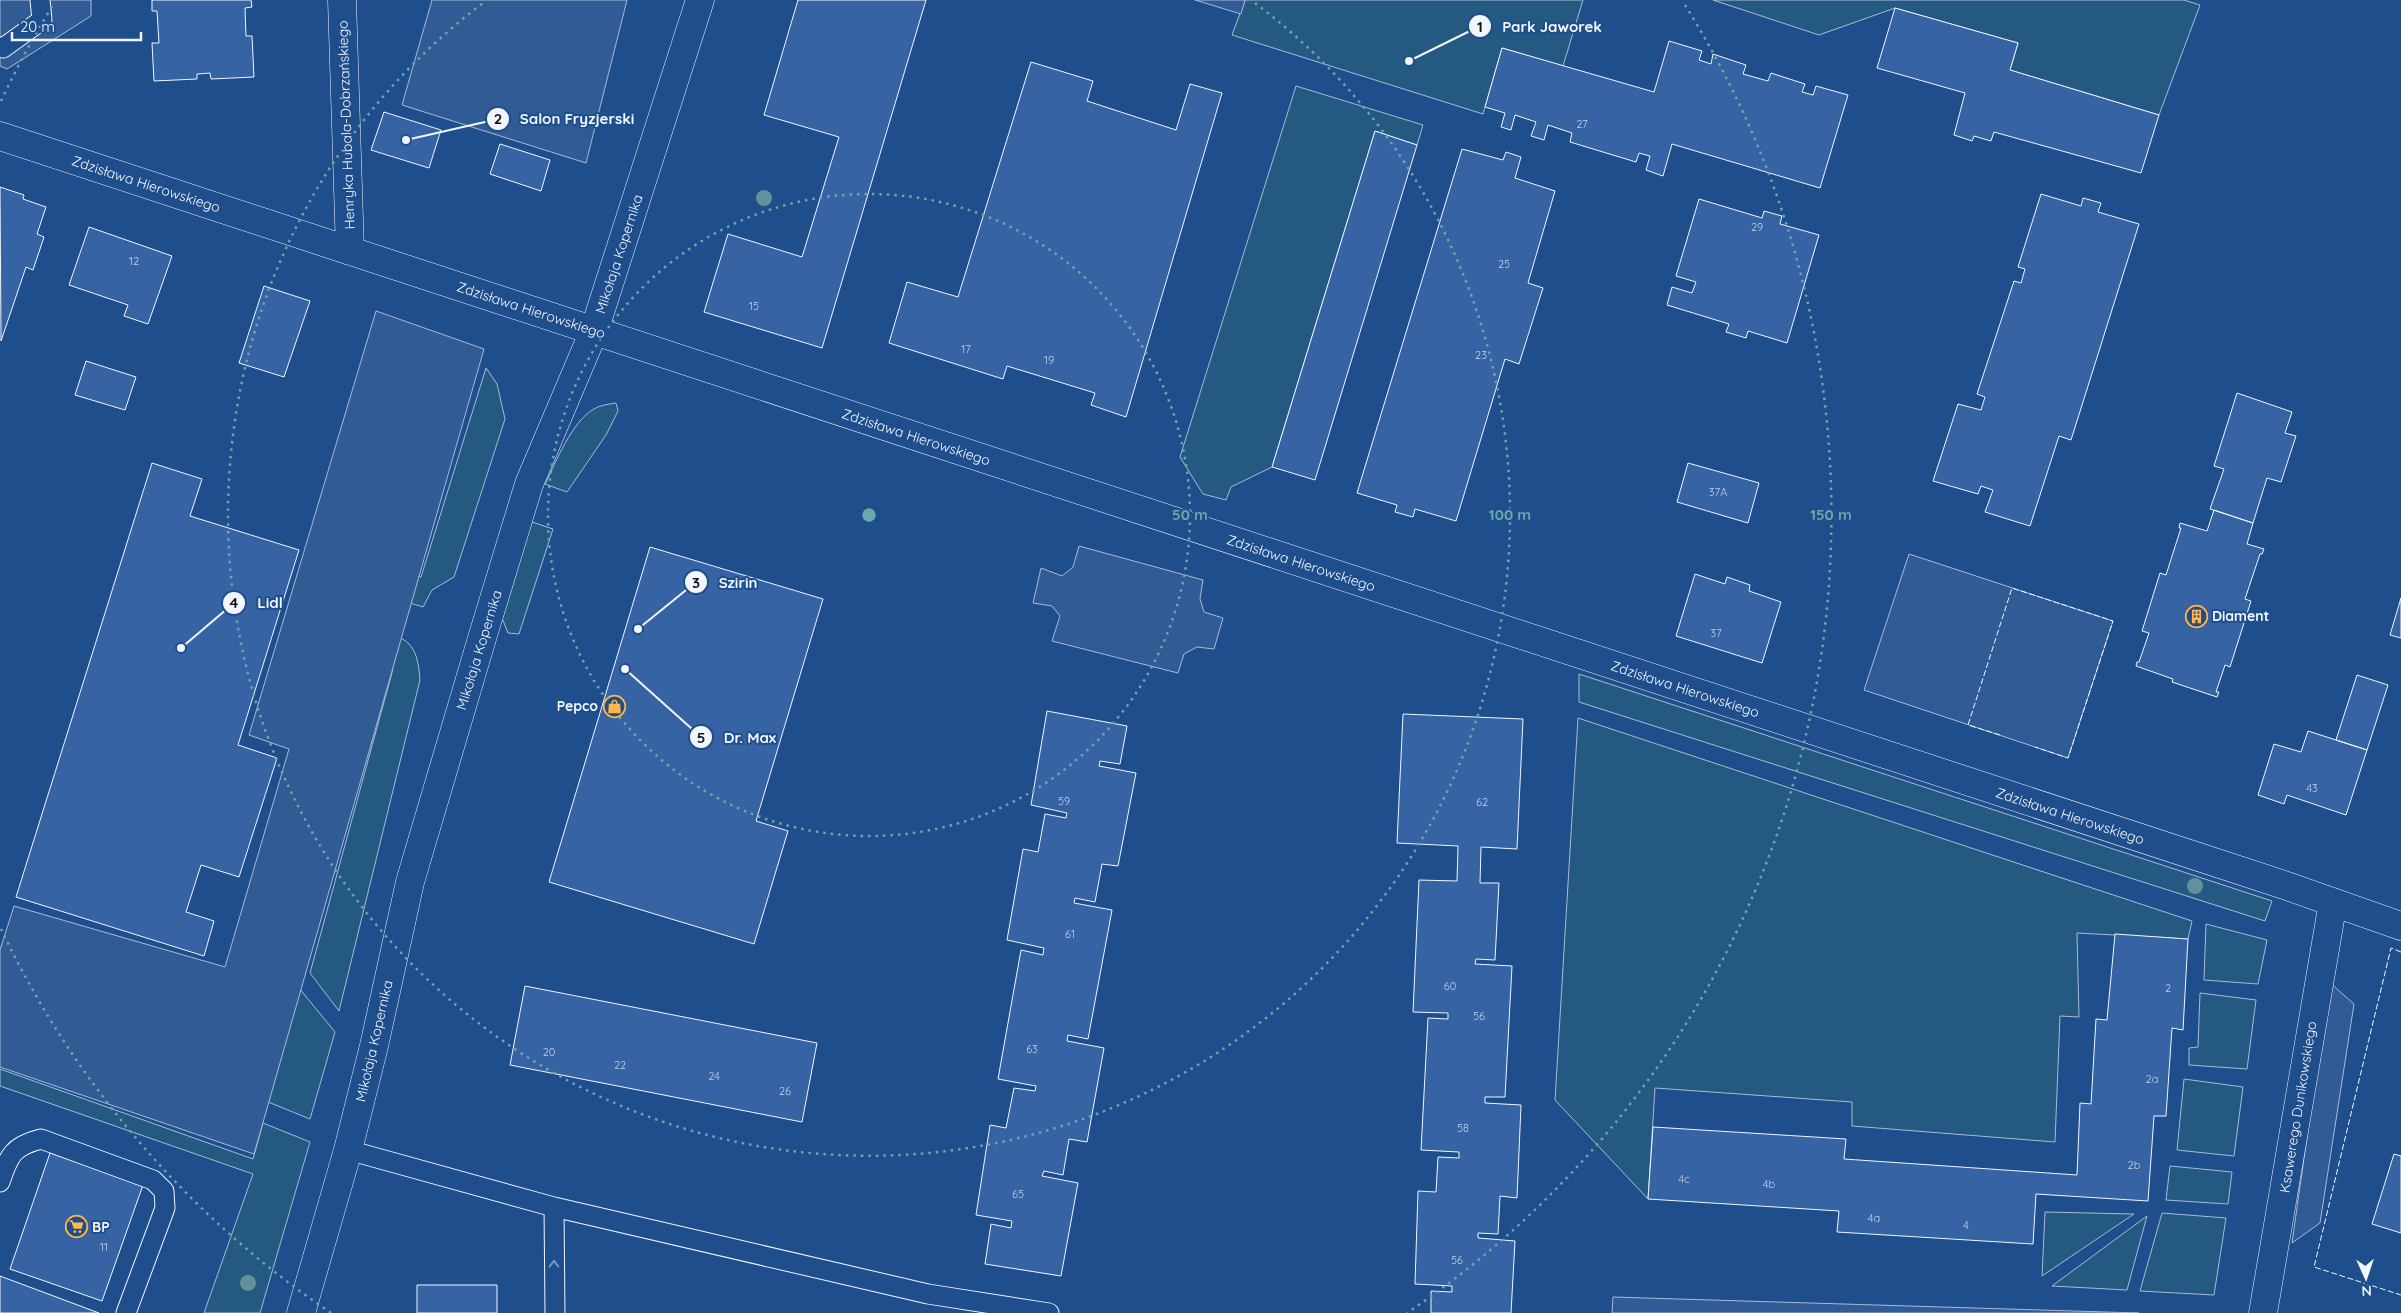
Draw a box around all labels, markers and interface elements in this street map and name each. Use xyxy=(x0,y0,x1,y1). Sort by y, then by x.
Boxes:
scale bar xyxy=(12,10,141,42)
callout: Park Jaworek xyxy=(1468,11,1612,41)
text: 20 m xyxy=(20,17,55,36)
text: 1 xyxy=(1477,17,1483,36)
text: Park Jaworek xyxy=(1502,17,1602,36)
street label: Henryka Hubala-Dobrzańskiego xyxy=(333,20,359,230)
callout: Salon Fryzjerski xyxy=(485,104,645,134)
text: 2 xyxy=(494,109,502,128)
text: Salon Fryzjerski xyxy=(520,109,634,128)
house number: 27 xyxy=(1576,117,1588,131)
street label: Zdzisława Hierowskiego xyxy=(70,151,222,217)
street label: Mikołaja Kopernika xyxy=(591,192,647,316)
house number: 29 xyxy=(1751,220,1763,234)
house number: 12 xyxy=(129,254,139,268)
house number: 25 xyxy=(1498,257,1510,271)
street label: Zdzisława Hierowskiego xyxy=(455,277,607,343)
house number: 15 xyxy=(749,299,759,313)
house number: 17 xyxy=(961,342,971,356)
house number: 23 xyxy=(1475,348,1487,362)
house number: 19 xyxy=(1044,353,1054,367)
street label: Zdzisława Hierowskiego xyxy=(840,404,992,470)
house number: 37A xyxy=(1709,485,1727,499)
text: 50 m xyxy=(1172,505,1208,524)
text: 100 m xyxy=(1489,505,1531,524)
text: 150 m xyxy=(1810,505,1852,524)
centre of rings xyxy=(860,506,878,524)
street label: Zdzisława Hierowskiego xyxy=(1225,530,1377,596)
callout: Szirin xyxy=(684,567,768,597)
text: 3 xyxy=(692,573,700,592)
text: Szirin xyxy=(719,573,757,592)
callout: Lidl xyxy=(222,588,292,618)
street label: Mikołaja Kopernika xyxy=(452,588,506,712)
text: 4 xyxy=(230,593,239,612)
text: Lidl xyxy=(257,593,283,612)
building icon: Diament xyxy=(2184,604,2208,628)
place label: Diament xyxy=(2212,607,2270,625)
house number: 37 xyxy=(1710,626,1722,640)
street label: Zdzisława Hierowskiego xyxy=(1609,656,1761,722)
shop icon: Pepco xyxy=(602,694,626,718)
place label: Pepco xyxy=(557,697,598,715)
callout: Dr. Max xyxy=(689,722,786,752)
text: 5 xyxy=(697,728,705,747)
text: Dr. Max xyxy=(724,728,777,747)
house number: 43 xyxy=(2306,781,2318,795)
street label: Zdzisława Hierowskiego xyxy=(1994,783,2146,849)
house number: 59 xyxy=(1058,794,1070,808)
house number: 62 xyxy=(1476,795,1488,809)
house number: 61 xyxy=(1065,927,1075,941)
street label: Mikołaja Kopernika xyxy=(351,978,397,1104)
house number: 60 xyxy=(1444,979,1456,993)
house number: 2 xyxy=(2165,981,2171,995)
house number: 56 xyxy=(1473,1009,1485,1023)
street label: Ksawerego Dunikowskiego xyxy=(2276,1020,2320,1194)
house number: 63 xyxy=(1026,1042,1038,1056)
house number: 20 xyxy=(543,1045,555,1059)
house number: 22 xyxy=(614,1058,626,1072)
house number: 24 xyxy=(708,1069,720,1083)
house number: 2a xyxy=(2146,1072,2158,1086)
house number: 26 xyxy=(779,1084,791,1098)
house number: 58 xyxy=(1457,1121,1469,1135)
house number: 2b xyxy=(2128,1158,2141,1172)
house number: 4c xyxy=(1678,1172,1690,1186)
house number: 4b xyxy=(1763,1177,1776,1191)
house number: 65 xyxy=(1012,1187,1024,1201)
house number: 4a xyxy=(1868,1211,1880,1225)
supermarket icon: BP xyxy=(64,1215,88,1239)
place label: BP xyxy=(92,1218,110,1236)
house number: 4 xyxy=(1963,1218,1969,1232)
house number: 11 xyxy=(100,1240,108,1254)
house number: 56 xyxy=(1451,1253,1463,1267)
north arrow xyxy=(2341,1253,2391,1303)
one-way arrow xyxy=(549,1260,559,1268)
text: N xyxy=(2361,1282,2372,1300)

